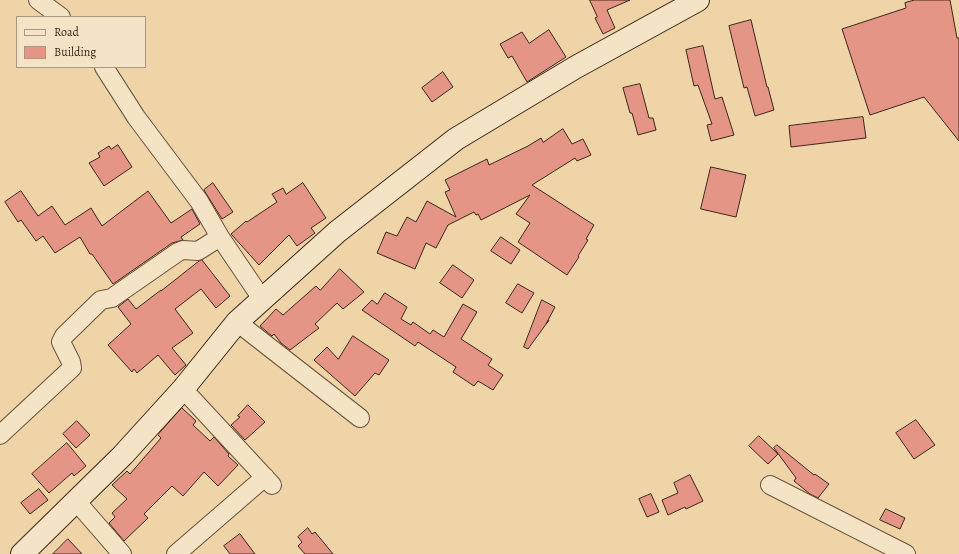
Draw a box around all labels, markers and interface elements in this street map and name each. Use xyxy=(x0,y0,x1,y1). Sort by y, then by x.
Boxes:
legend xyxy=(16,16,146,68)
text: Road xyxy=(54,24,79,40)
text: Building xyxy=(54,44,96,60)

